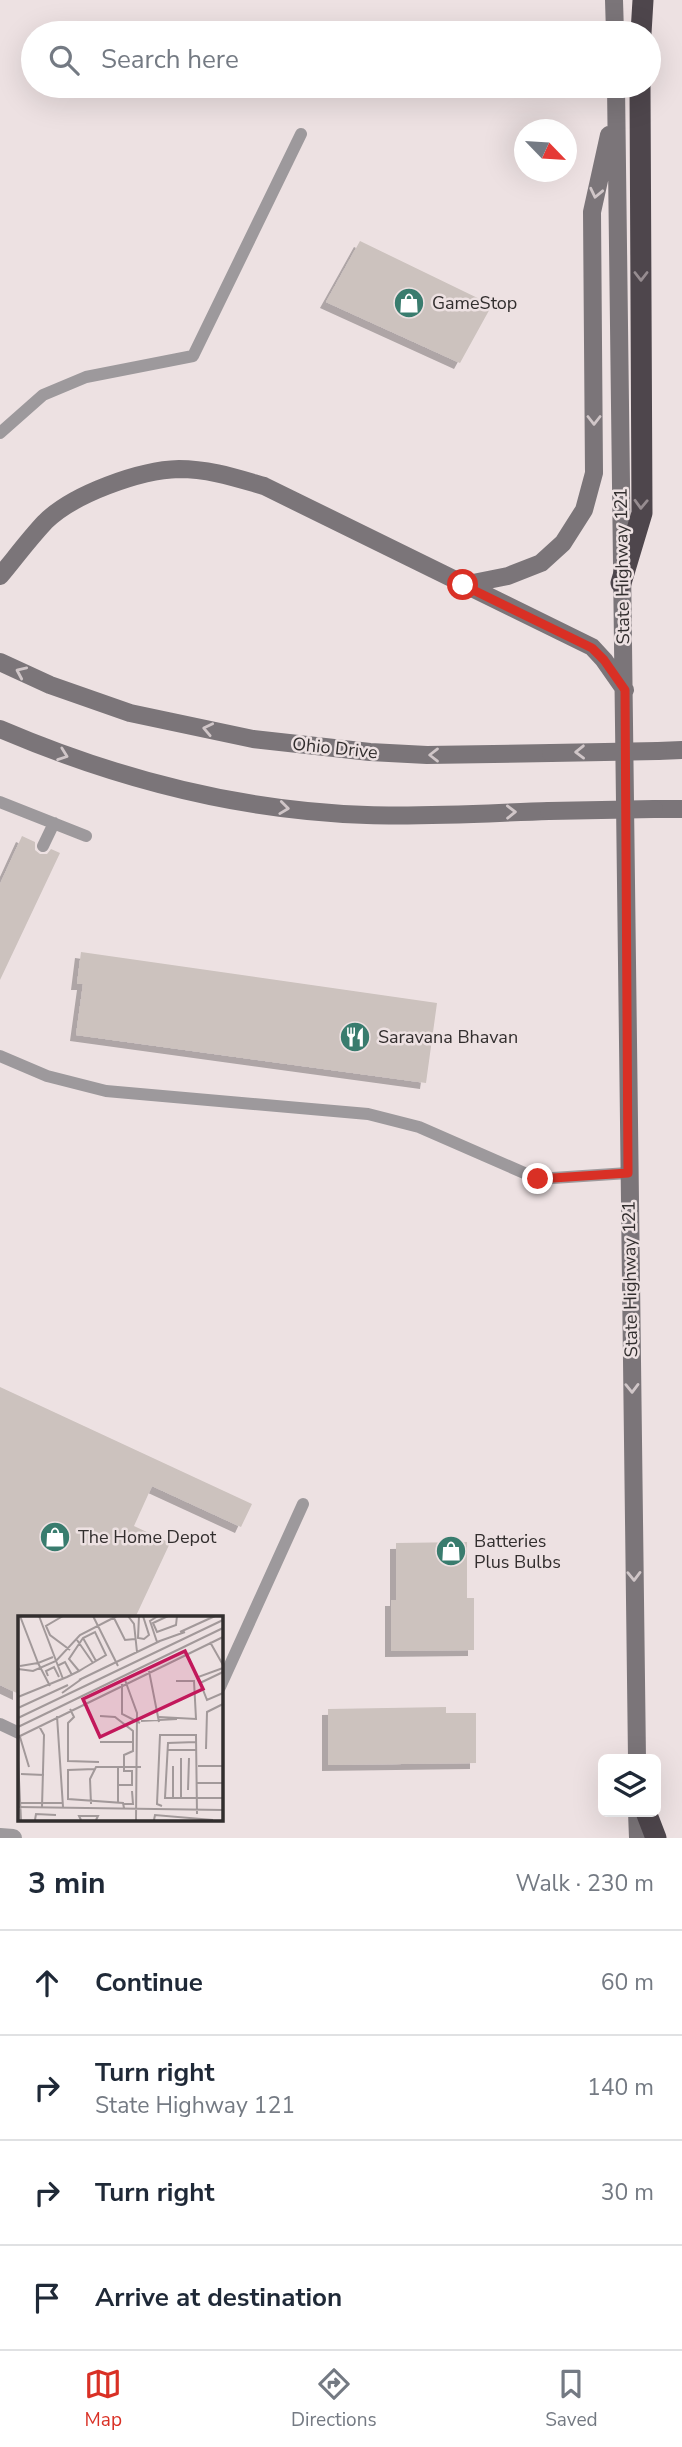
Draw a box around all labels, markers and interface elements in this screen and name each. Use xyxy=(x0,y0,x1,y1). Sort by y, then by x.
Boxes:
search box xyxy=(21,21,661,98)
icon: search xyxy=(45,41,83,79)
text: Search here xyxy=(101,42,239,77)
north arrow xyxy=(514,119,577,182)
one-way arrow xyxy=(590,187,605,199)
one-way arrow xyxy=(633,272,649,282)
shop icon: GameStop xyxy=(392,286,426,320)
place label: GameStop xyxy=(432,291,517,315)
one-way arrow xyxy=(586,415,602,425)
street label: State Highway 121 xyxy=(609,488,635,644)
one-way arrow xyxy=(634,499,649,510)
route start xyxy=(447,569,478,600)
one-way arrow xyxy=(15,666,28,680)
one-way arrow xyxy=(202,723,214,738)
street label: Ohio Drive xyxy=(291,732,379,764)
one-way arrow xyxy=(574,745,585,760)
one-way arrow xyxy=(57,747,69,761)
one-way arrow xyxy=(428,747,439,763)
one-way arrow xyxy=(278,800,290,815)
one-way arrow xyxy=(506,804,517,820)
restaurant icon: Saravana Bhavan xyxy=(338,1020,372,1054)
place label: Saravana Bhavan xyxy=(378,1025,518,1049)
route end xyxy=(522,1163,553,1194)
street label: State Highway 121 xyxy=(617,1201,643,1357)
one-way arrow xyxy=(624,1383,639,1394)
shop icon: The Home Depot xyxy=(38,1520,72,1554)
place label: The Home Depot xyxy=(78,1525,217,1549)
place label: Batteries Plus Bulbs xyxy=(474,1529,561,1574)
shop icon: Batteries Plus Bulbs xyxy=(434,1534,468,1568)
one-way arrow xyxy=(627,1571,642,1582)
inset map xyxy=(18,1616,222,1820)
map controls xyxy=(598,1754,661,1817)
button: layers xyxy=(598,1754,661,1817)
text: 3 min xyxy=(28,1863,106,1904)
text: Walk · 230 m xyxy=(515,1868,654,1899)
icon: ahead xyxy=(28,1964,66,2002)
text: Continue xyxy=(95,1965,203,2000)
text: 60 m xyxy=(601,1967,654,1998)
text: Turn right xyxy=(95,2055,214,2090)
icon: right xyxy=(28,2069,66,2107)
text: 140 m xyxy=(587,2072,654,2103)
text: State Highway 121 xyxy=(95,2090,295,2121)
icon: right xyxy=(28,2174,66,2212)
text: Turn right xyxy=(95,2175,214,2210)
text: 30 m xyxy=(601,2177,654,2208)
icon: arrive xyxy=(28,2279,66,2317)
text: Arrive at destination xyxy=(95,2280,342,2315)
tab: Map xyxy=(84,2365,122,2433)
tab: Directions xyxy=(291,2365,377,2433)
tab: Saved xyxy=(545,2365,598,2433)

